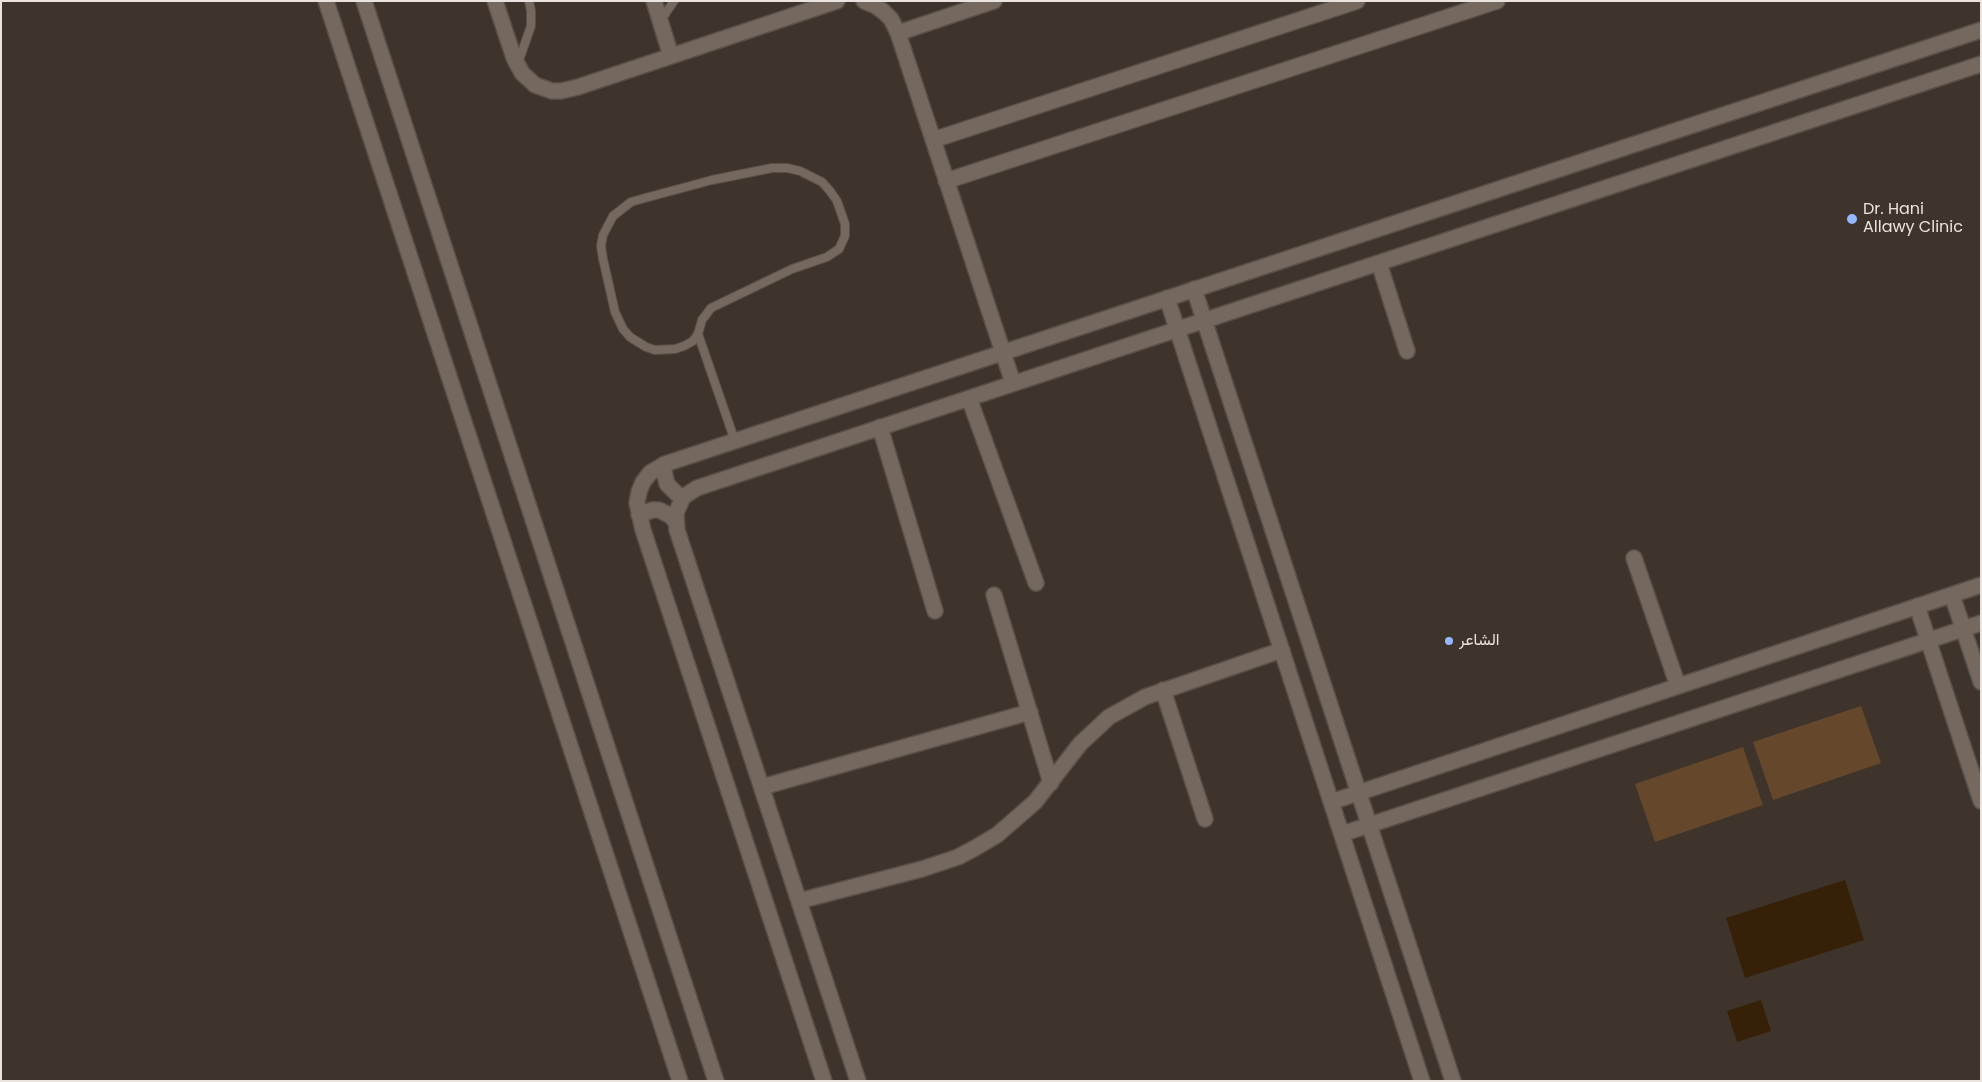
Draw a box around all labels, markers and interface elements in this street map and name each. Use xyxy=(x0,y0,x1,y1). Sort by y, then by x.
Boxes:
place label: Dr. Hani Allawy Clinic xyxy=(1863,200,1963,238)
marker: Dr. Hani Allawy Clinic xyxy=(1845,212,1859,226)
place label: الشاعر xyxy=(1459,631,1500,651)
marker: الشاعر xyxy=(1443,635,1455,647)

